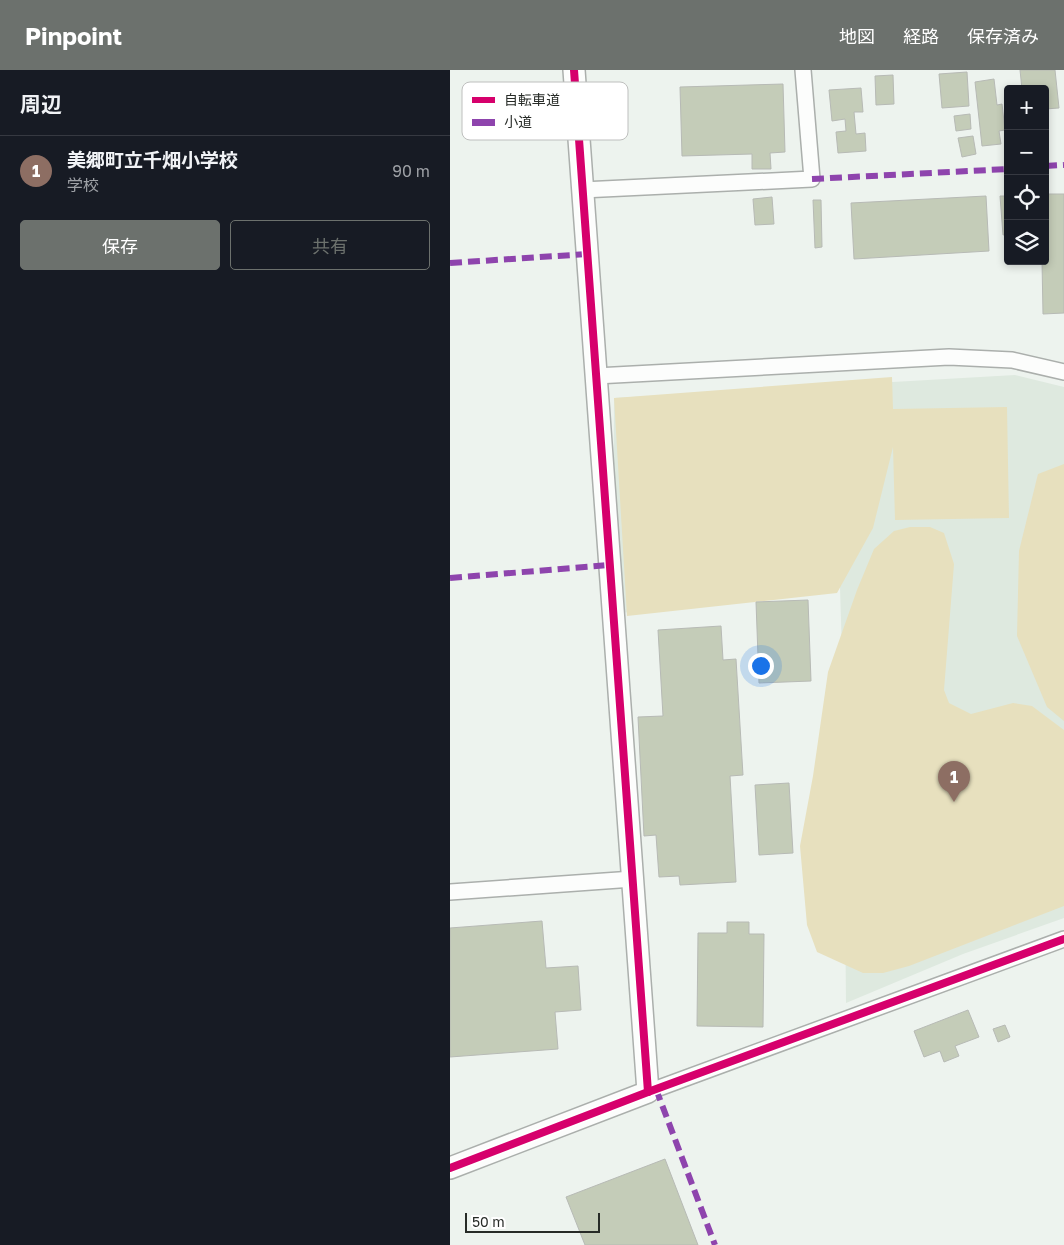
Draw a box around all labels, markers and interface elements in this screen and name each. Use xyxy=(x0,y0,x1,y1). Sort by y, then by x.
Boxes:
text: Pinpoint xyxy=(25,21,122,50)
text: 地図 xyxy=(839,25,875,47)
text: 経路 xyxy=(903,25,939,47)
text: 保存済み xyxy=(967,25,1039,47)
legend xyxy=(462,82,628,140)
map controls xyxy=(1004,85,1049,265)
button: + xyxy=(1004,85,1049,130)
text: 周辺 xyxy=(20,91,62,117)
text: 自転車道 xyxy=(504,91,560,108)
text: 小道 xyxy=(504,113,532,130)
button: − xyxy=(1004,130,1049,175)
text: 美郷町立千畑小学校 xyxy=(67,148,238,171)
text: 1 xyxy=(32,161,40,181)
text: 90 m xyxy=(392,161,430,181)
text: 学校 xyxy=(67,175,99,195)
button: locate xyxy=(1004,175,1049,220)
button: 保存 xyxy=(20,220,220,270)
button: 共有 xyxy=(230,220,430,270)
button: layers xyxy=(1004,220,1049,265)
your location xyxy=(748,653,774,679)
pin: 1 xyxy=(938,761,970,802)
scale bar xyxy=(465,1210,600,1233)
text: 50 m xyxy=(472,1213,505,1230)

